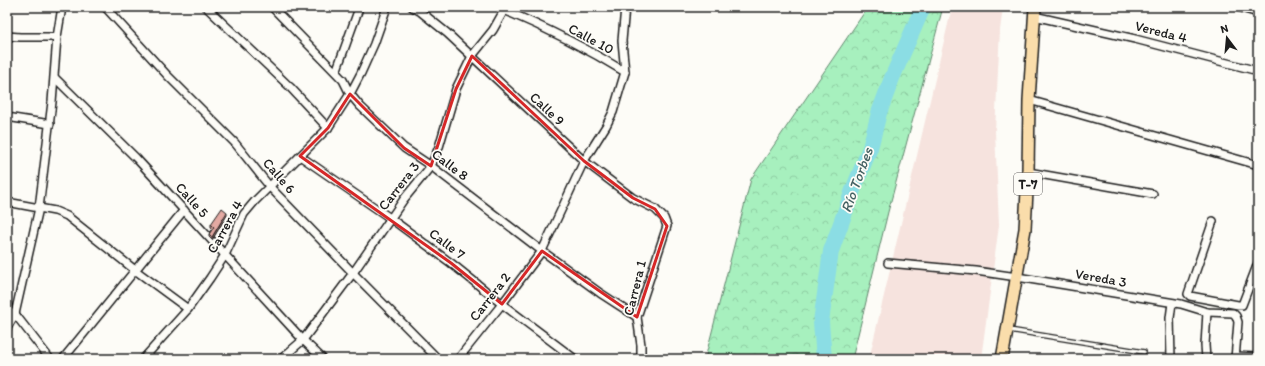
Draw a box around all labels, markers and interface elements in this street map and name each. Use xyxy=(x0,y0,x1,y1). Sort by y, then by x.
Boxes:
street label: Vereda 4 xyxy=(1133,17,1189,47)
north arrow xyxy=(1207,18,1247,58)
street label: Calle 10 xyxy=(565,20,617,58)
text: N xyxy=(1219,22,1230,36)
street label: Calle 9 xyxy=(526,89,568,129)
water label: Río Torbes xyxy=(837,144,877,215)
street label: Calle 8 xyxy=(428,146,472,185)
street label: Calle 6 xyxy=(259,155,299,197)
street label: Carrera 3 xyxy=(375,158,424,214)
road number: T-7 xyxy=(1014,173,1042,195)
street label: Calle 5 xyxy=(172,179,212,221)
street label: Carrera 4 xyxy=(203,197,247,257)
street label: Calle 7 xyxy=(426,225,469,263)
street label: Carrera 1 xyxy=(620,258,650,317)
street label: Vereda 3 xyxy=(1074,265,1128,291)
street label: Carrera 2 xyxy=(466,269,515,325)

